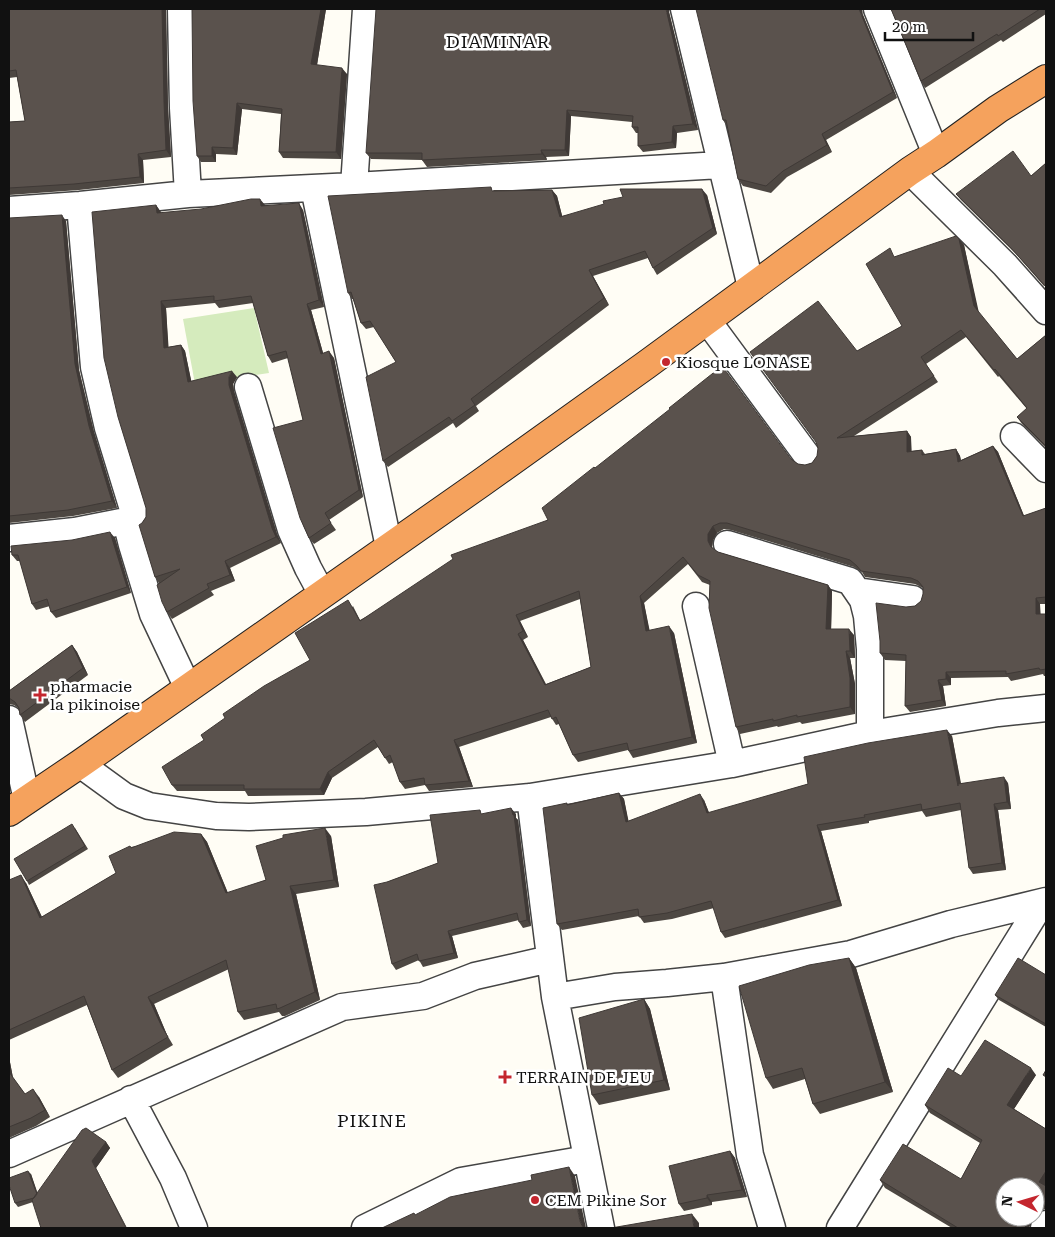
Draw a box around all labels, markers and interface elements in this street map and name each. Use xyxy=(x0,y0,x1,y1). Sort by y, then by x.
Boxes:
scale bar xyxy=(885,10,972,42)
text: 20 m xyxy=(892,18,927,36)
district label: DIAMINAR xyxy=(446,31,550,52)
place label: Kiosque LONASE xyxy=(676,353,810,372)
marker: Kiosque LONASE xyxy=(660,356,672,368)
place label: pharmacie la pikinoise xyxy=(50,677,140,714)
marker: pharmacie la pikinoise xyxy=(34,689,46,701)
place label: TERRAIN DE JEU xyxy=(516,1068,652,1087)
marker: TERRAIN DE JEU xyxy=(498,1070,512,1084)
district label: PIKINE xyxy=(337,1110,407,1131)
north arrow xyxy=(995,1177,1045,1227)
place label: CEM Pikine Sor xyxy=(545,1191,667,1210)
marker: CEM Pikine Sor xyxy=(529,1194,541,1206)
text: N xyxy=(999,1195,1016,1207)

